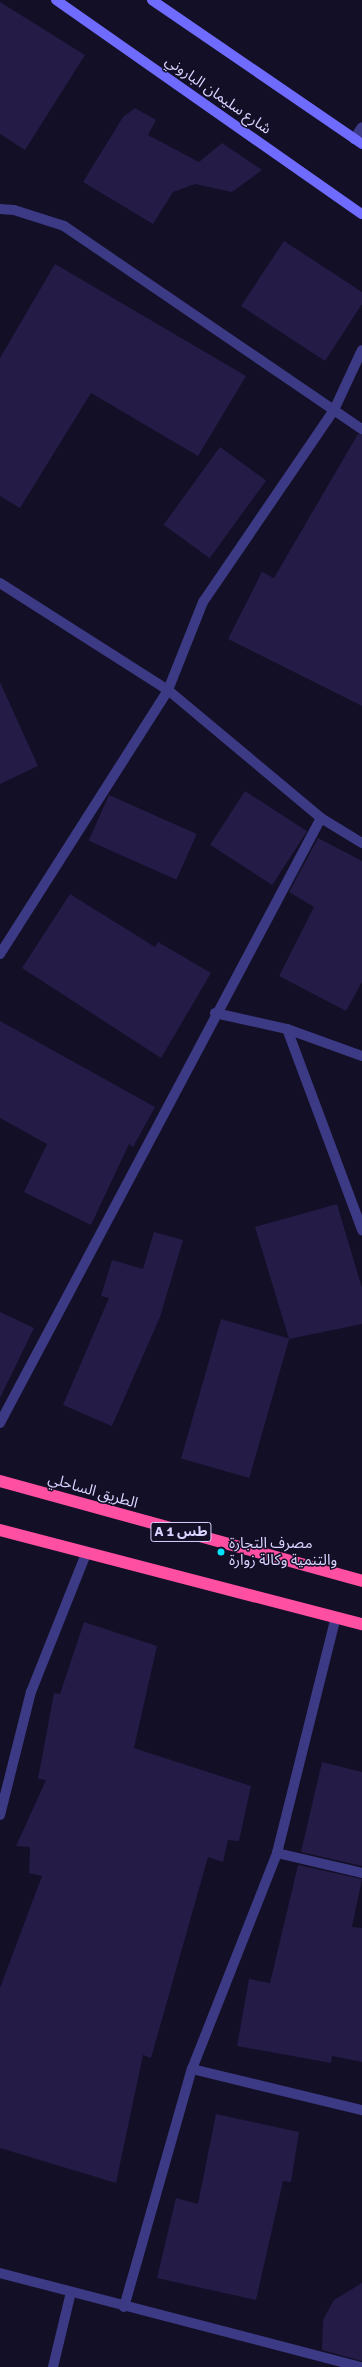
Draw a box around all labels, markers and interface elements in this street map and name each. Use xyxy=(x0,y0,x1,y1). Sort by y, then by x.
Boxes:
street label: شارع سليمان الباروني xyxy=(162,52,274,138)
street label: الطريق الساحلي xyxy=(46,1470,140,1512)
road number: A 1 طس xyxy=(150,1520,212,1544)
place label: مصرف التجارة والتنمية وكالة زوارة xyxy=(229,1534,337,1569)
marker: مصرف التجارة والتنمية وكالة زوارة xyxy=(216,1547,226,1557)

